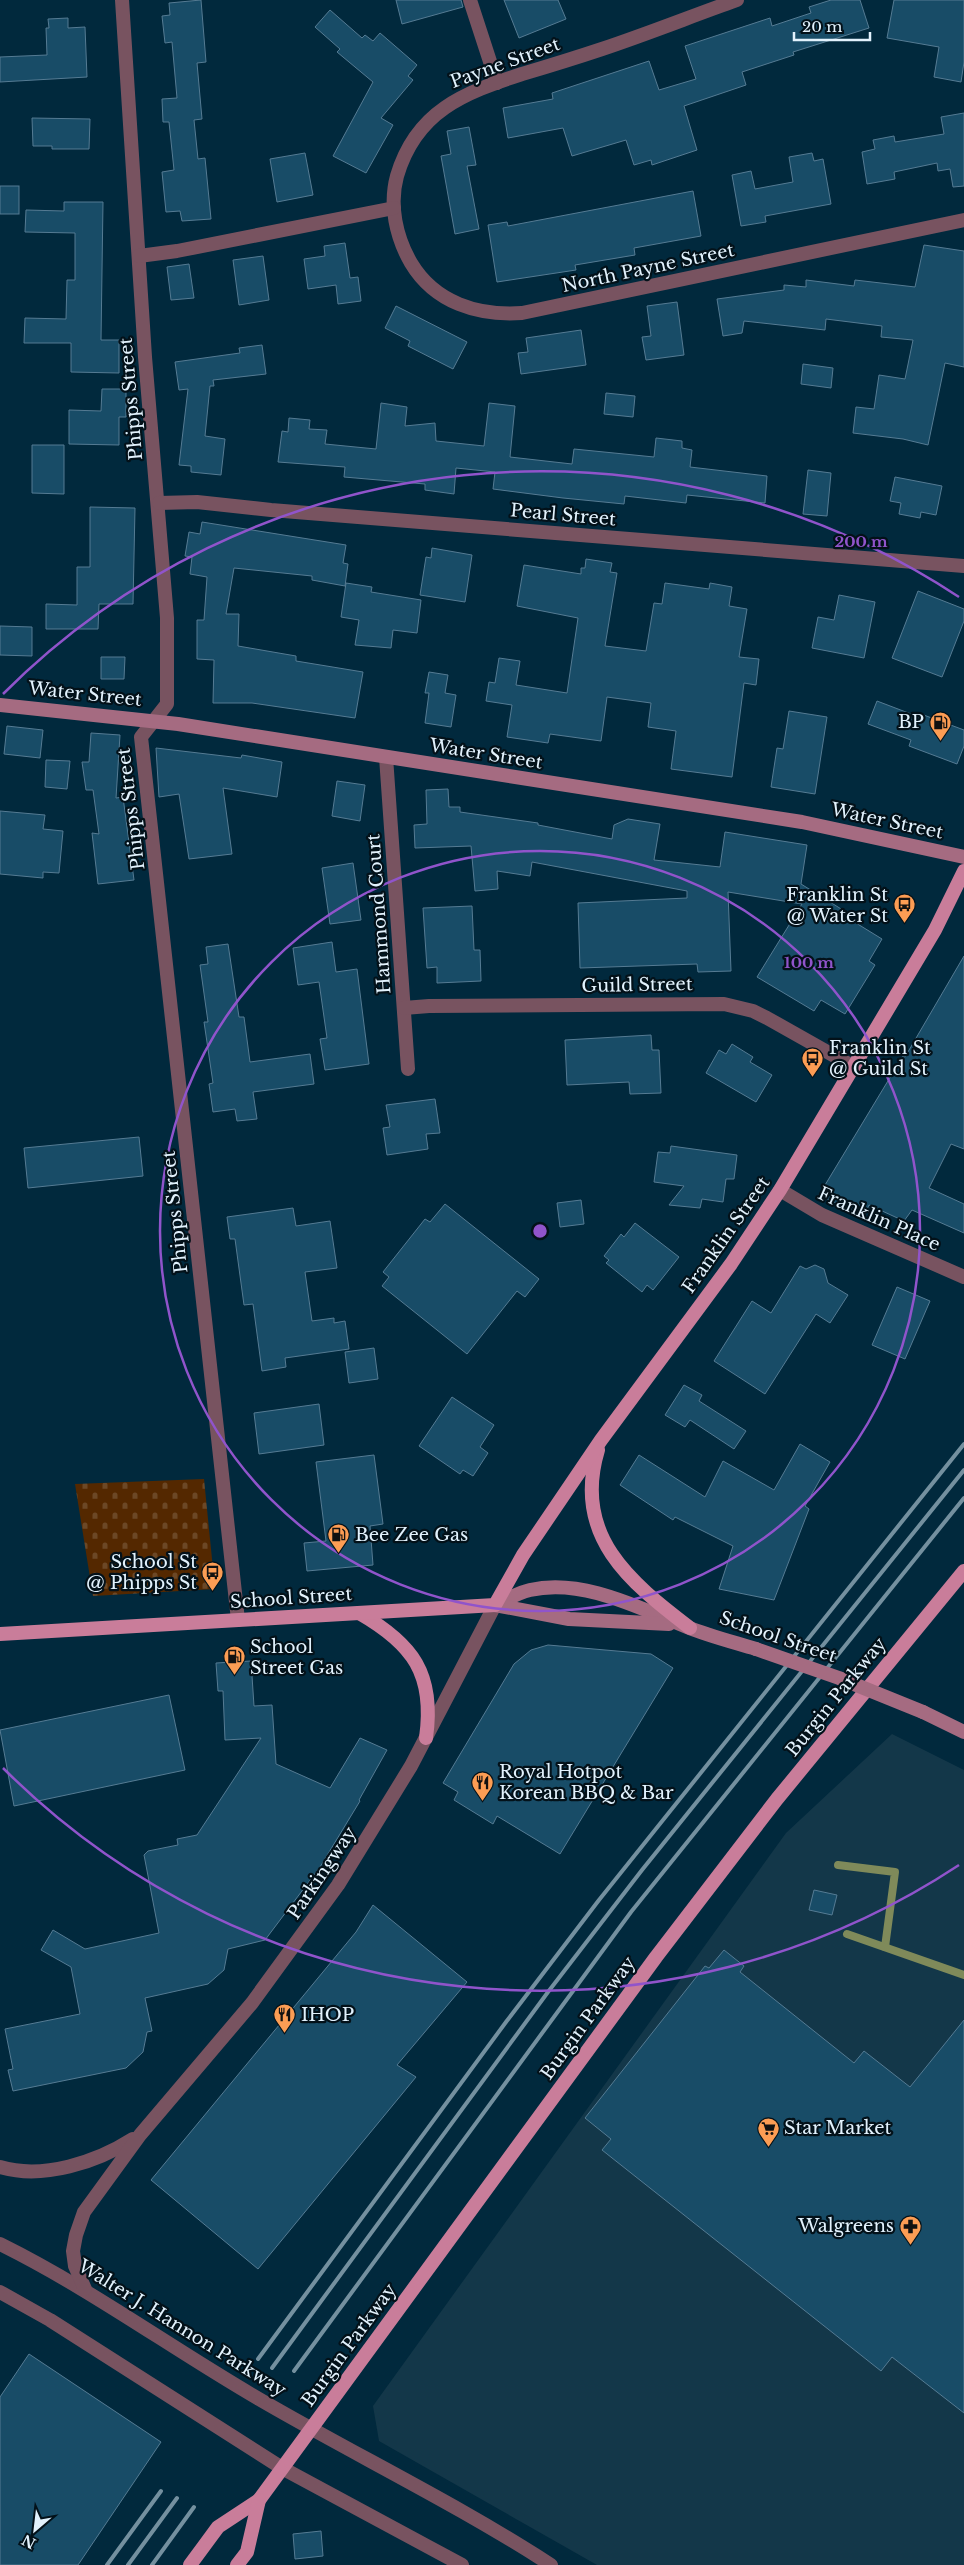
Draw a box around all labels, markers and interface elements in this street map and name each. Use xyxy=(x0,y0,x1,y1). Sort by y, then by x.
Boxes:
scale bar xyxy=(794,10,870,42)
text: 20 m xyxy=(802,17,842,36)
street label: Payne Street xyxy=(447,33,563,93)
street label: North Payne Street xyxy=(560,239,736,297)
street label: Phipps Street xyxy=(115,337,147,461)
street label: Pearl Street xyxy=(509,499,617,531)
text: 200 m xyxy=(835,532,888,551)
street label: Water Street xyxy=(26,677,143,711)
fuel station icon: BP xyxy=(928,710,952,741)
place label: BP xyxy=(898,711,924,733)
street label: Water Street xyxy=(427,734,544,774)
street label: Phipps Street xyxy=(113,747,149,871)
street label: Water Street xyxy=(828,798,945,844)
street label: Hammond Court xyxy=(362,833,396,995)
place label: Franklin St @ Water St xyxy=(786,884,888,927)
bus stop icon: Franklin St @ Water St xyxy=(892,893,916,924)
text: 100 m xyxy=(784,953,834,972)
street label: Guild Street xyxy=(581,973,693,997)
place label: Franklin St @ Guild St xyxy=(829,1037,931,1080)
bus stop icon: Franklin St @ Guild St xyxy=(801,1046,825,1077)
street label: Phipps Street xyxy=(158,1150,192,1274)
street label: Franklin Street xyxy=(678,1172,775,1298)
street label: Franklin Place xyxy=(814,1182,944,1256)
centre of rings xyxy=(531,1222,549,1240)
fuel station icon: Bee Zee Gas xyxy=(327,1523,351,1554)
place label: Bee Zee Gas xyxy=(355,1524,468,1546)
place label: School St @ Phipps St xyxy=(86,1551,197,1594)
bus stop icon: School St @ Phipps St xyxy=(201,1560,225,1591)
street label: School Street xyxy=(229,1583,353,1613)
street label: School Street xyxy=(717,1607,840,1667)
street label: Burgin Parkway xyxy=(781,1633,891,1761)
place label: School Street Gas xyxy=(250,1636,343,1679)
fuel station icon: School Street Gas xyxy=(222,1645,246,1676)
place label: Royal Hotpot Korean BBQ & Bar xyxy=(499,1761,674,1804)
restaurant icon: Royal Hotpot Korean BBQ & Bar xyxy=(471,1770,495,1801)
street label: Parkingway xyxy=(283,1822,361,1924)
street label: Burgin Parkway xyxy=(536,1952,640,2084)
restaurant icon: IHOP xyxy=(273,2003,297,2034)
place label: IHOP xyxy=(301,2004,354,2026)
supermarket icon: Star Market xyxy=(756,2116,780,2147)
place label: Star Market xyxy=(784,2117,891,2139)
pharmacy icon: Walgreens xyxy=(898,2214,922,2245)
place label: Walgreens xyxy=(797,2215,894,2237)
street label: Walter J. Hannon Parkway xyxy=(73,2254,291,2402)
street label: Burgin Parkway xyxy=(297,2279,401,2411)
north arrow xyxy=(10,2505,60,2555)
text: N xyxy=(19,2530,39,2553)

